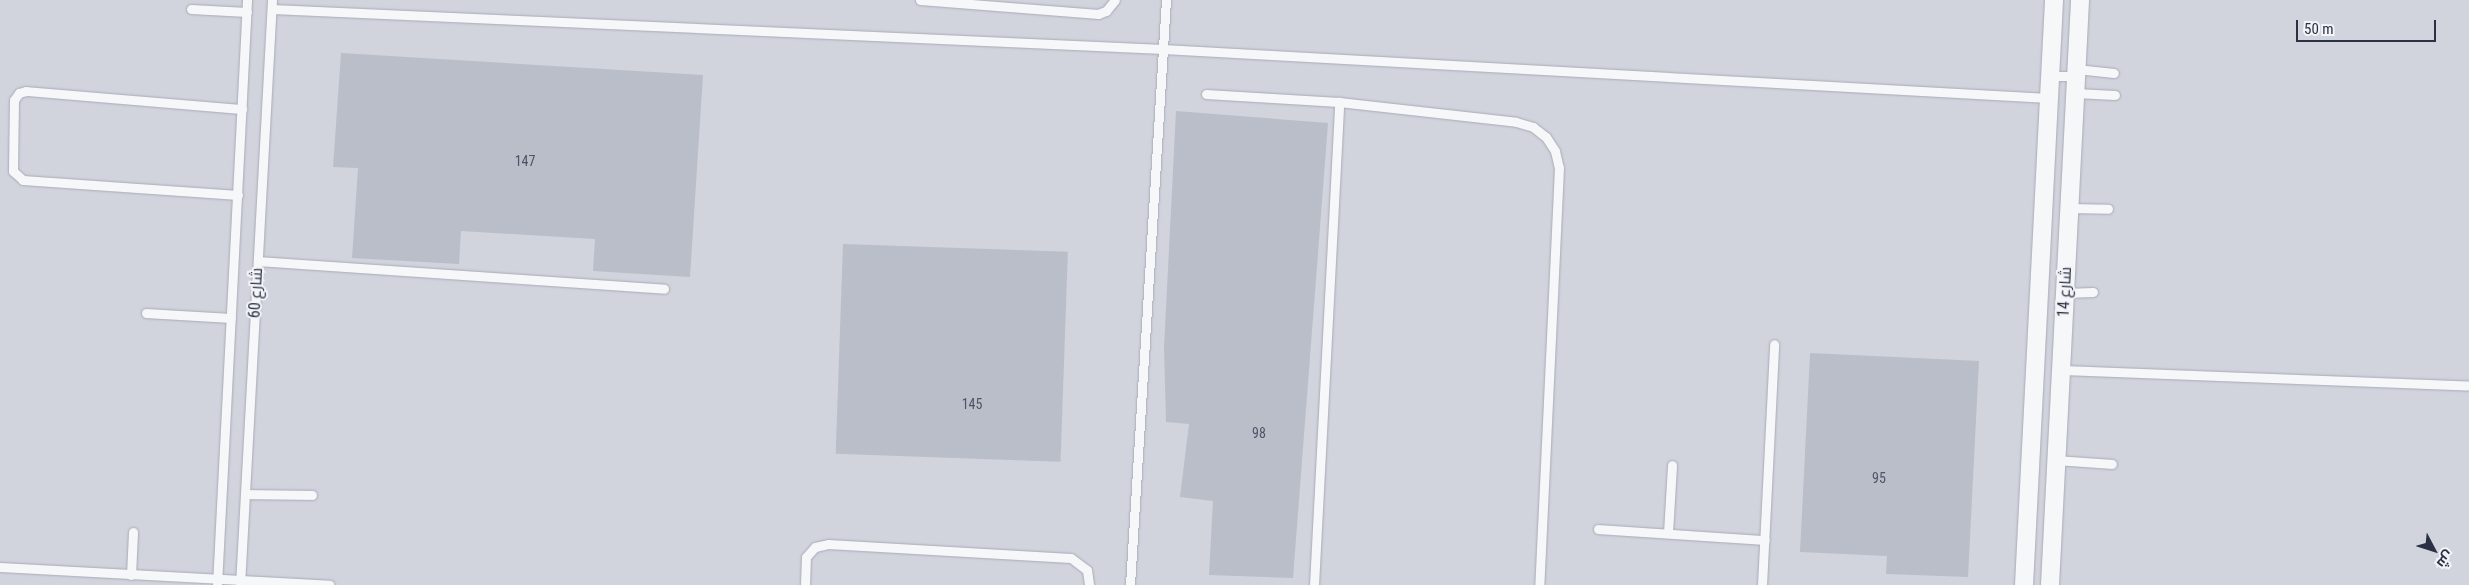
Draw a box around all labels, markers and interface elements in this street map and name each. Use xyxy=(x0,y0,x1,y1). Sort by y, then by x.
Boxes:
scale bar xyxy=(2299,10,2439,42)
text: 50 m xyxy=(2304,20,2334,38)
house number: 147 xyxy=(515,153,535,169)
street label: شارع 14 xyxy=(2054,266,2076,318)
street label: شارع 60 xyxy=(245,267,267,319)
house number: 145 xyxy=(962,396,982,412)
house number: 98 xyxy=(1252,425,1266,441)
house number: 95 xyxy=(1872,470,1886,486)
north arrow xyxy=(2409,525,2459,575)
text: ش xyxy=(2434,548,2457,572)

